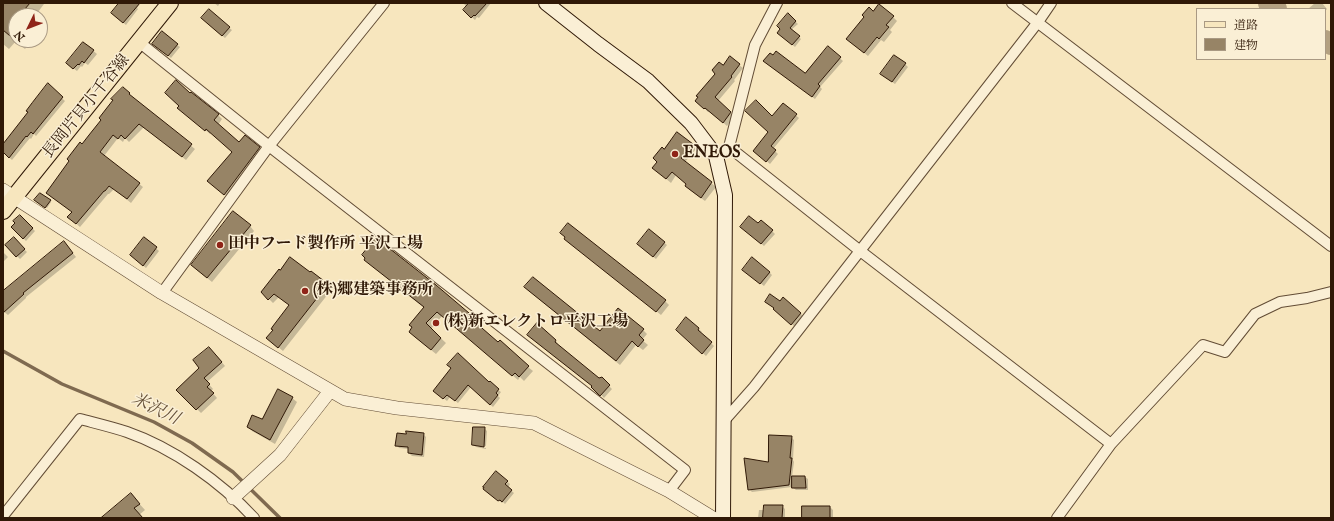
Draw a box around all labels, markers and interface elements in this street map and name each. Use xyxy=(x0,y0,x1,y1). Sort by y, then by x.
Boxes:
north arrow xyxy=(8,8,48,48)
legend xyxy=(1196,8,1326,60)
text: 道路 xyxy=(1234,18,1258,33)
text: N xyxy=(12,27,28,44)
text: 建物 xyxy=(1234,38,1258,53)
street label: 長岡片貝小千谷線 xyxy=(39,51,135,163)
place label: ENEOS xyxy=(683,144,740,164)
marker: ENEOS xyxy=(670,149,680,159)
place label: 田中フード製作所 平沢工場 xyxy=(228,235,423,255)
marker: 田中フード製作所 平沢工場 xyxy=(215,240,225,250)
place label: (株)郷建築事務所 xyxy=(313,281,433,301)
marker: (株)郷建築事務所 xyxy=(300,286,310,296)
place label: (株)新エレクトロ平沢工場 xyxy=(444,313,628,333)
marker: (株)新エレクトロ平沢工場 xyxy=(431,318,441,328)
water label: 米沢川 xyxy=(128,390,182,430)

